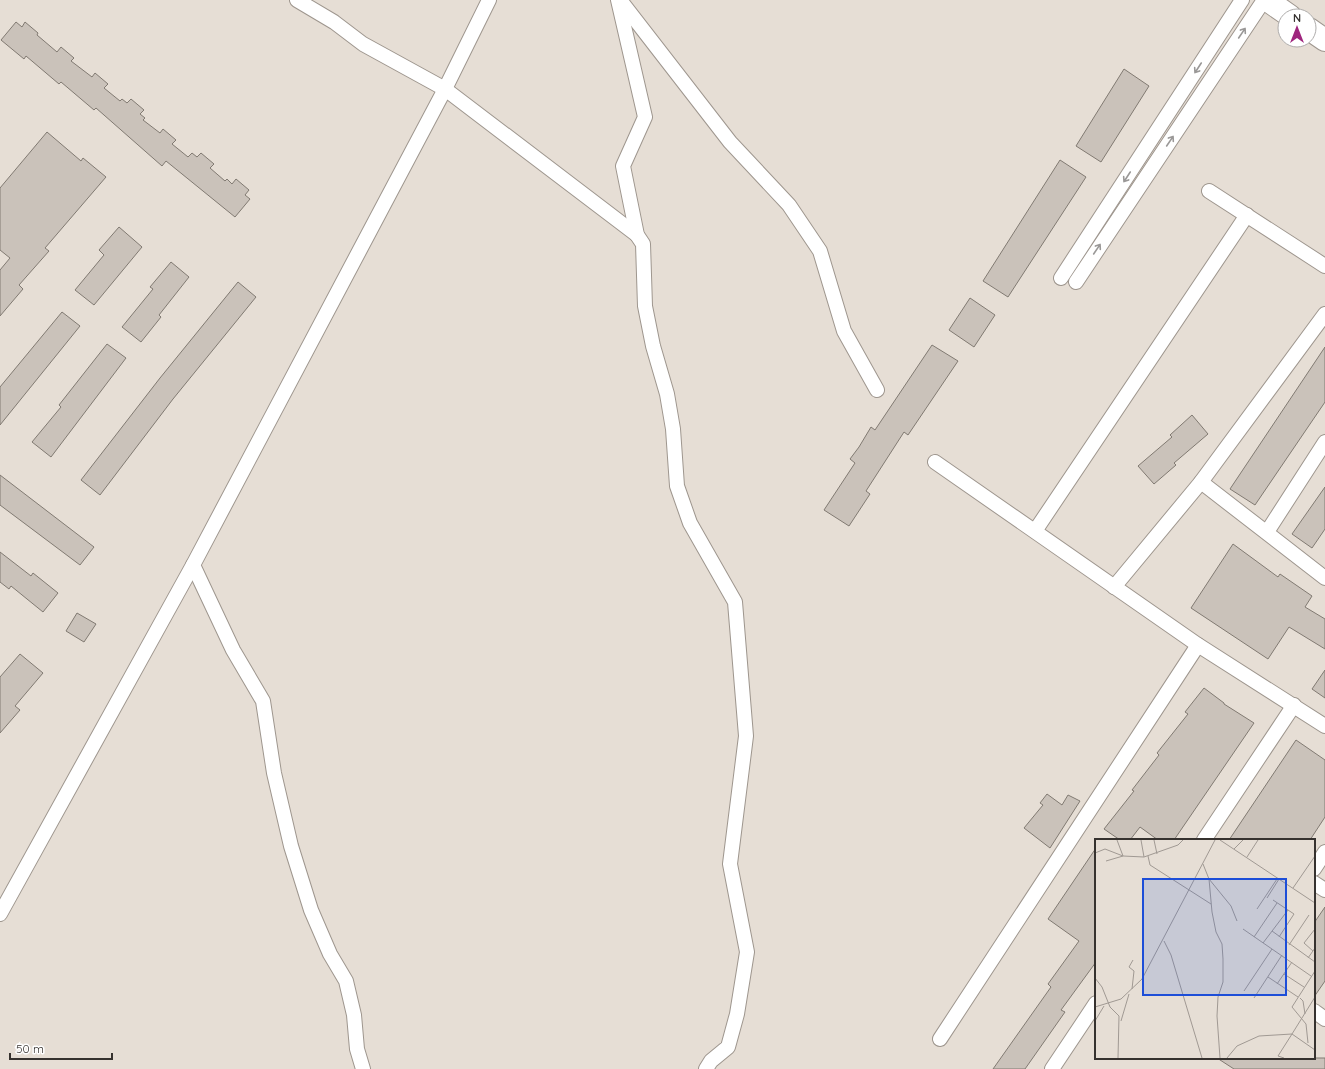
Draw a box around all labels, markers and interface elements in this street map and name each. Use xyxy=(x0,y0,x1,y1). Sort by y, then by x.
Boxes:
north arrow xyxy=(1277,8,1317,48)
text: N xyxy=(1293,11,1301,25)
one-way arrow xyxy=(1238,28,1246,39)
one-way arrow xyxy=(1194,62,1202,73)
one-way arrow xyxy=(1166,136,1174,147)
one-way arrow xyxy=(1123,171,1131,182)
one-way arrow xyxy=(1093,244,1101,255)
inset map xyxy=(1095,839,1315,1059)
scale bar xyxy=(10,1035,112,1061)
text: 50 m xyxy=(16,1041,44,1056)

